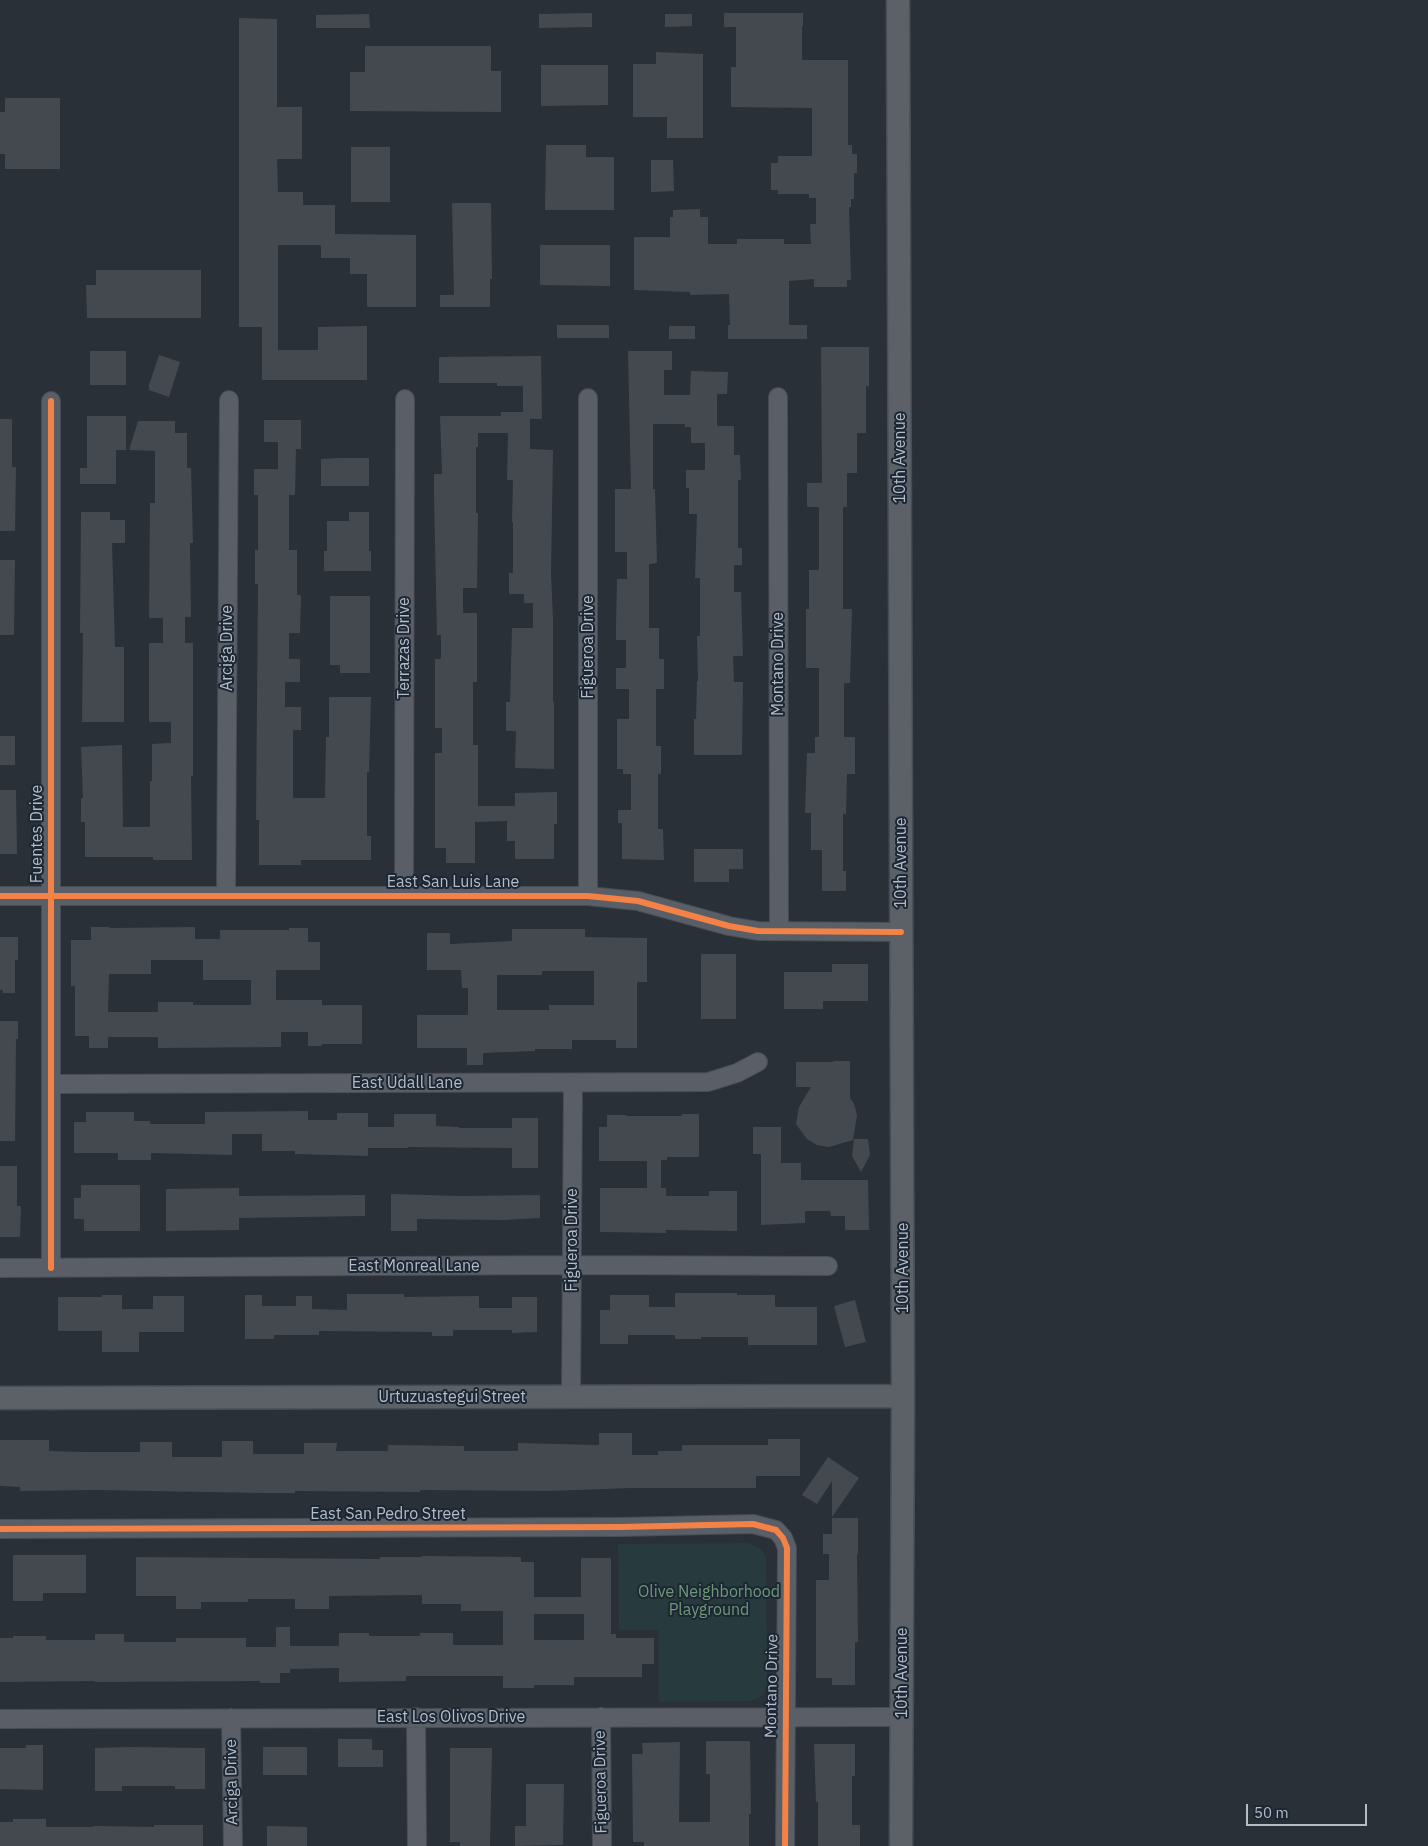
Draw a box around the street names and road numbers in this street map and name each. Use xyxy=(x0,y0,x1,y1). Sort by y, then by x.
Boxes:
street label: 10th Avenue xyxy=(890,412,910,504)
street label: Figueroa Drive xyxy=(578,595,598,699)
street label: Terrazas Drive xyxy=(394,597,414,699)
street label: Arciga Drive xyxy=(217,605,237,691)
street label: Montano Drive xyxy=(768,612,788,716)
street label: Fuentes Drive xyxy=(27,785,47,883)
street label: 10th Avenue xyxy=(891,817,911,909)
street label: East San Luis Lane xyxy=(387,872,519,892)
street label: East Udall Lane xyxy=(352,1073,462,1093)
street label: Figueroa Drive xyxy=(562,1188,582,1292)
street label: 10th Avenue xyxy=(893,1222,913,1314)
street label: East Monreal Lane xyxy=(348,1256,480,1276)
street label: Urtuzuastegui Street xyxy=(378,1387,526,1407)
street label: East San Pedro Street xyxy=(310,1504,466,1524)
street label: 10th Avenue xyxy=(892,1627,912,1719)
street label: Montano Drive xyxy=(761,1634,783,1738)
street label: East Los Olivos Drive xyxy=(377,1707,525,1727)
street label: Figueroa Drive xyxy=(590,1730,612,1834)
street label: Arciga Drive xyxy=(222,1739,242,1825)

